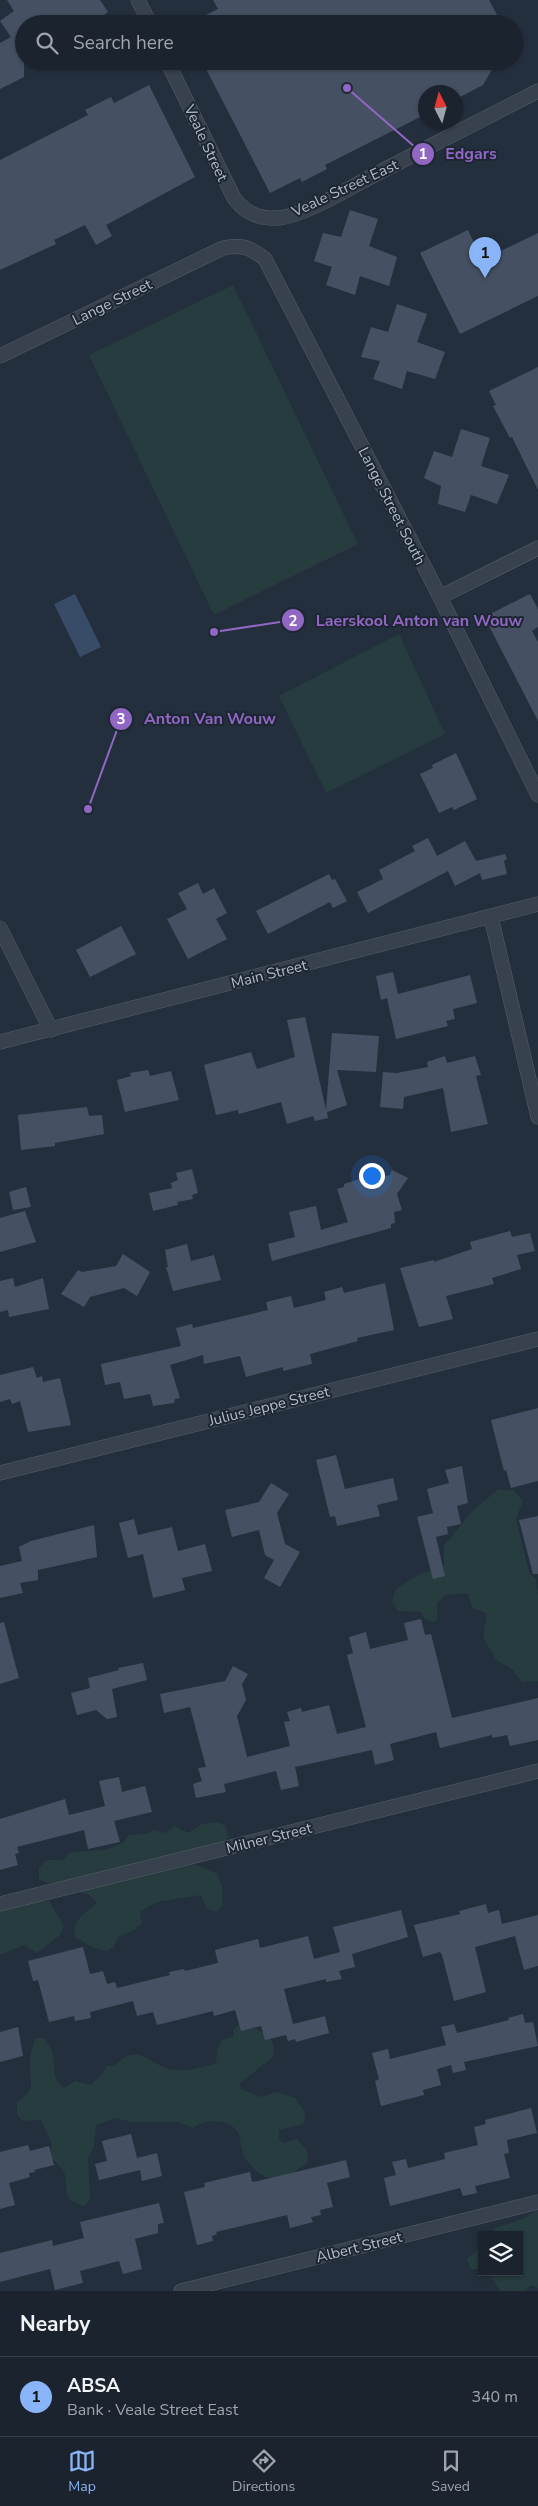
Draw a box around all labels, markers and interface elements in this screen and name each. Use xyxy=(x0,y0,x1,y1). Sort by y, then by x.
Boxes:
search box xyxy=(15,15,523,70)
icon: search xyxy=(33,29,61,57)
text: Search here xyxy=(73,30,174,56)
north arrow xyxy=(418,85,463,130)
street label: Veale Street xyxy=(179,100,233,185)
callout: Edgars xyxy=(411,138,507,169)
text: Edgars xyxy=(445,143,497,165)
text: 1 xyxy=(418,144,428,164)
street label: Veale Street East xyxy=(288,154,402,222)
pin: 1 xyxy=(469,237,501,278)
street label: Lange Street xyxy=(69,274,156,330)
street label: Lange Street South xyxy=(354,444,430,568)
callout: Laerskool Anton van Wouw xyxy=(281,605,532,636)
text: Laerskool Anton van Wouw xyxy=(316,610,523,632)
text: 2 xyxy=(288,611,298,631)
callout: Anton Van Wouw xyxy=(109,703,286,734)
text: Anton Van Wouw xyxy=(144,708,276,730)
text: 3 xyxy=(116,709,126,729)
street label: Main Street xyxy=(229,955,310,993)
your location xyxy=(359,1163,385,1189)
street label: Julius Jeppe Street xyxy=(206,1381,332,1431)
street label: Milner Street xyxy=(224,1818,315,1858)
street label: Albert Street xyxy=(314,2226,405,2267)
map controls xyxy=(478,2231,523,2276)
button: layers xyxy=(478,2231,523,2276)
text: Nearby xyxy=(20,2310,90,2338)
text: ABSA xyxy=(67,2373,120,2399)
text: 1 xyxy=(31,2386,41,2408)
text: 340 m xyxy=(471,2386,518,2408)
text: Bank · Veale Street East xyxy=(67,2399,238,2421)
tab: Map xyxy=(68,2447,96,2496)
tab: Directions xyxy=(232,2447,295,2496)
tab: Saved xyxy=(431,2447,470,2496)

